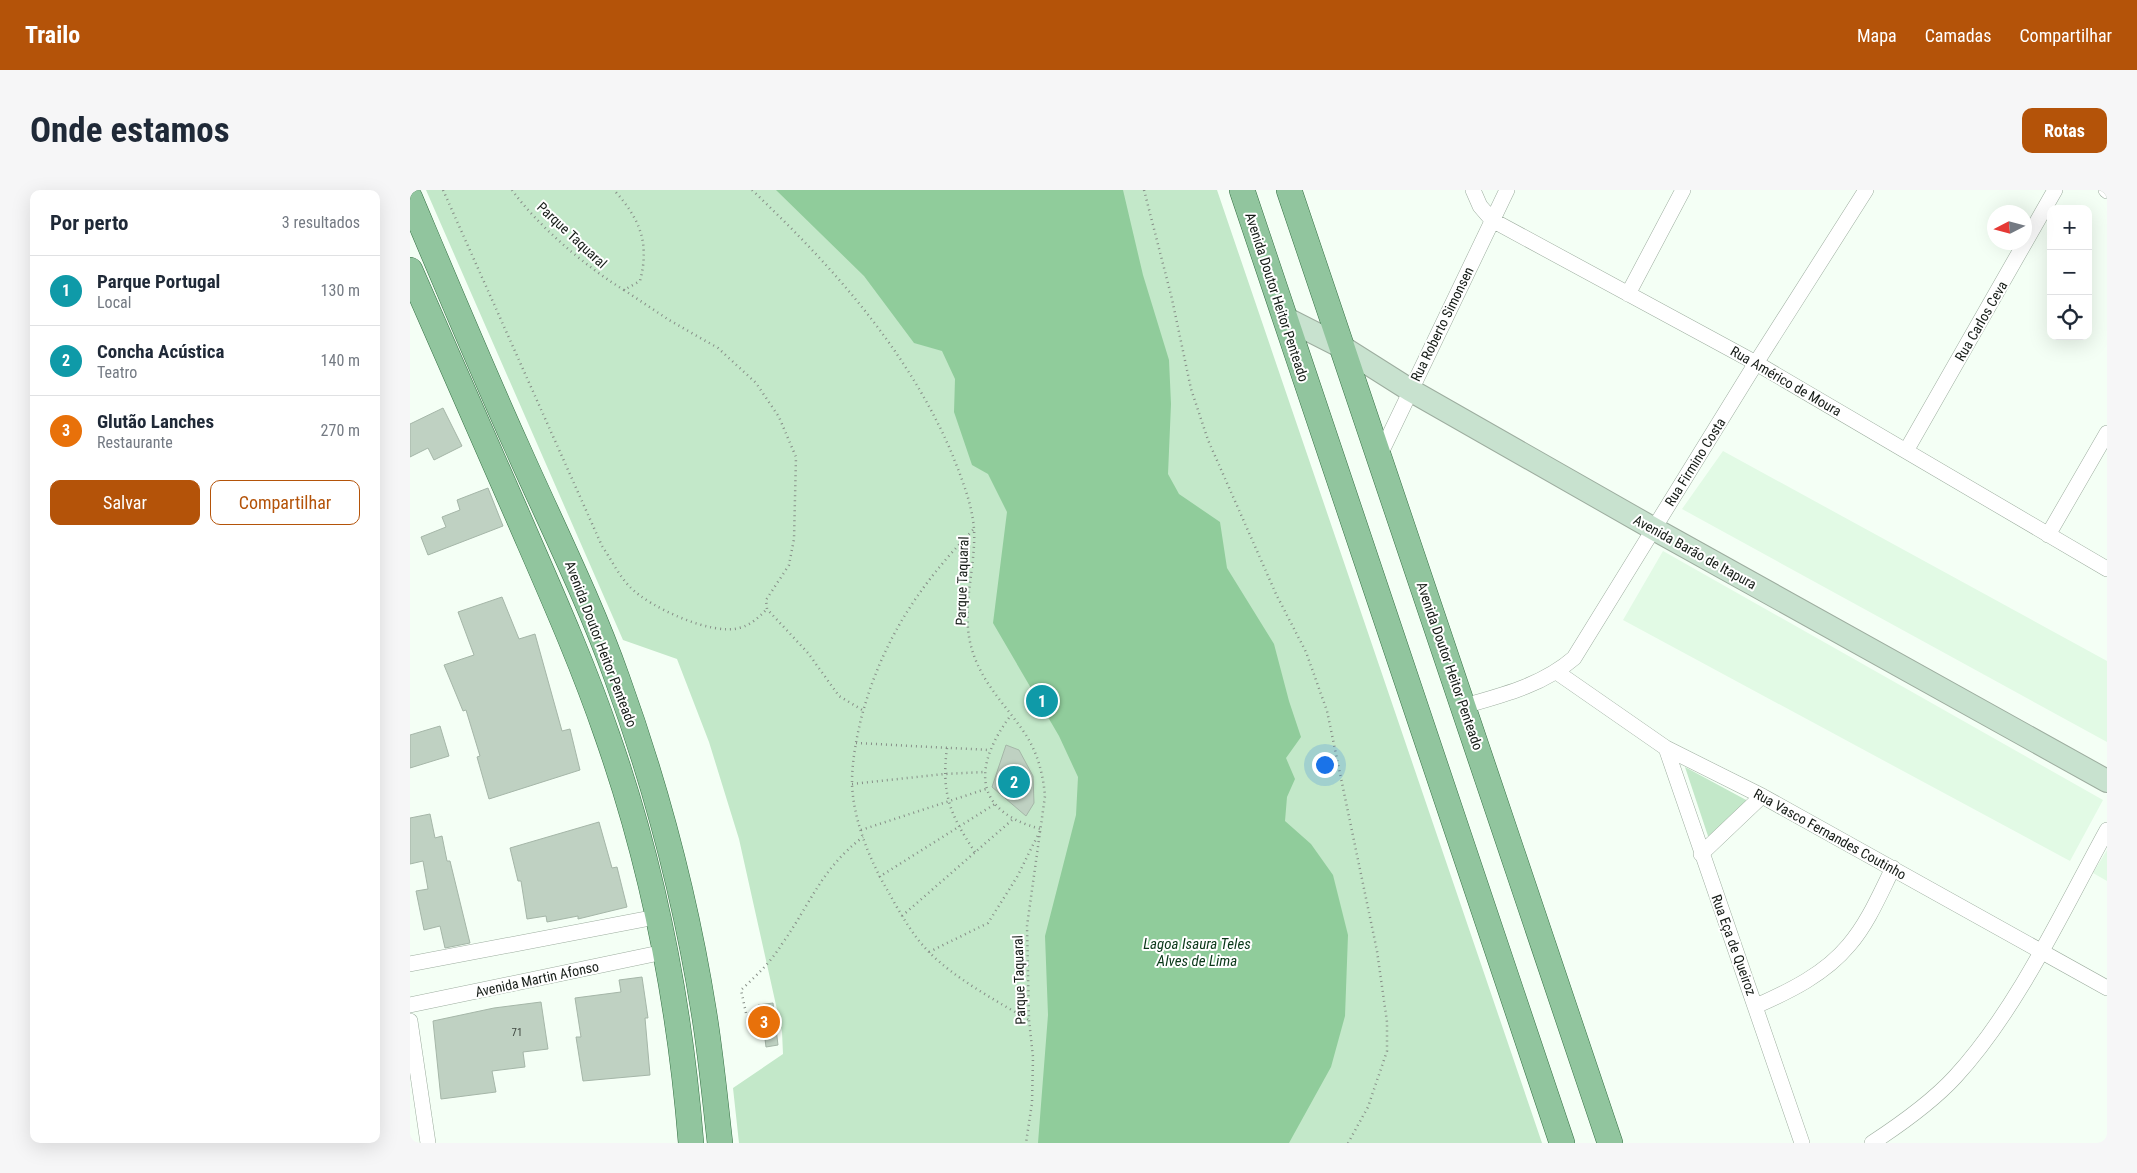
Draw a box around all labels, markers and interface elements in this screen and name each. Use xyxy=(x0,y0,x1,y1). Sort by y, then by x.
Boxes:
text: Trailo xyxy=(25,21,80,49)
text: Mapa xyxy=(1857,25,1897,46)
text: Camadas xyxy=(1925,25,1991,46)
text: Compartilhar xyxy=(2019,25,2112,46)
button: Rotas xyxy=(2022,108,2107,153)
text: Onde estamos xyxy=(30,110,230,151)
street label: Parque Taquaral xyxy=(534,199,610,271)
north arrow xyxy=(1987,205,2032,250)
map controls xyxy=(2047,205,2092,340)
button: + xyxy=(2047,205,2092,250)
street label: Avenida Doutor Heitor Penteado xyxy=(1242,210,1312,384)
text: Por perto xyxy=(50,211,129,235)
text: 3 resultados xyxy=(282,213,360,232)
button: − xyxy=(2047,250,2092,295)
street label: Rua Roberto Simonsen xyxy=(1407,264,1477,384)
text: Parque Portugal xyxy=(97,270,220,293)
street label: Rua Carlos Ceva xyxy=(1952,278,2010,364)
text: 1 xyxy=(62,281,70,300)
text: 130 m xyxy=(321,281,360,300)
text: Local xyxy=(97,293,131,312)
button: locate xyxy=(2047,295,2092,340)
text: Concha Acústica xyxy=(97,340,224,363)
street label: Rua Américo de Moura xyxy=(1728,343,1844,419)
text: 2 xyxy=(62,351,70,370)
text: 140 m xyxy=(321,351,360,370)
text: Teatro xyxy=(97,363,137,382)
text: Glutão Lanches xyxy=(97,410,214,433)
street label: Rua Firmino Costa xyxy=(1661,415,1729,509)
text: 3 xyxy=(62,421,70,440)
text: 270 m xyxy=(321,421,360,440)
text: Restaurante xyxy=(97,433,173,452)
button: Salvar xyxy=(50,480,200,525)
button: Compartilhar xyxy=(210,480,360,525)
street label: Avenida Barão de Itapura xyxy=(1631,512,1759,592)
street label: Parque Taquaral xyxy=(952,536,972,626)
street label: Avenida Doutor Heitor Penteado xyxy=(562,559,640,729)
street label: Avenida Doutor Heitor Penteado xyxy=(1414,580,1486,752)
pin: 1 xyxy=(1026,682,1058,720)
your location xyxy=(1312,752,1338,778)
pin: 2 xyxy=(998,763,1030,801)
street label: Rua Vasco Fernandes Coutinho xyxy=(1751,785,1909,883)
street label: Rua Eça de Queiroz xyxy=(1708,892,1760,998)
street label: Parque Taquaral xyxy=(1009,935,1029,1025)
water label: Lagoa Isaura Teles Alves de Lima xyxy=(1143,935,1251,970)
street label: Avenida Martin Afonso xyxy=(474,958,600,1000)
pin: 3 xyxy=(748,1003,780,1041)
house number: 71 xyxy=(512,1026,522,1039)

